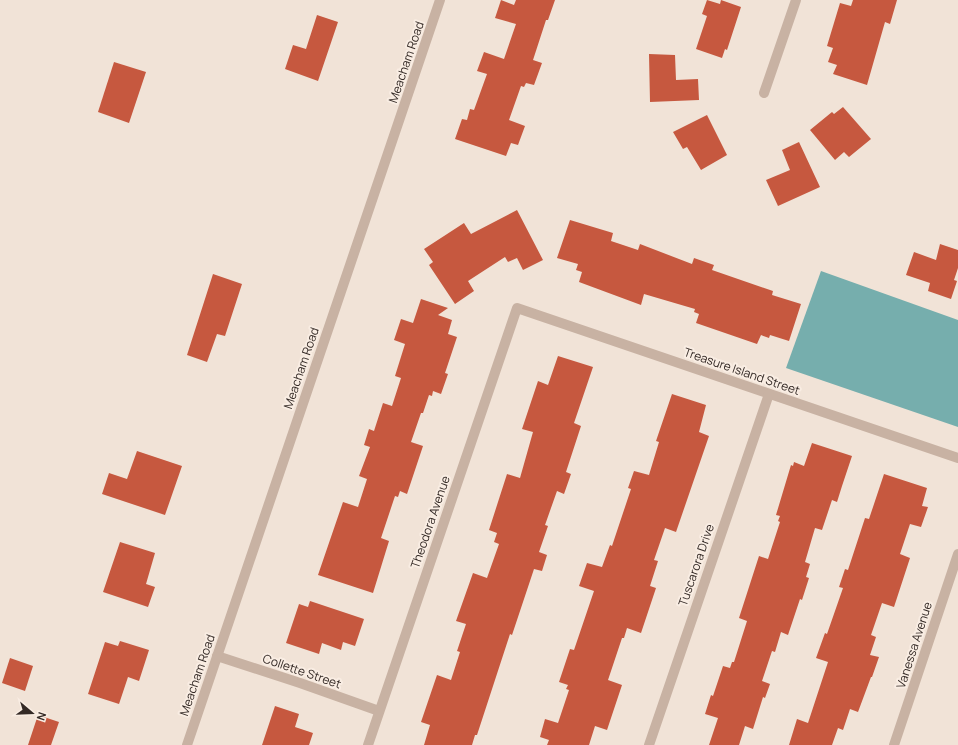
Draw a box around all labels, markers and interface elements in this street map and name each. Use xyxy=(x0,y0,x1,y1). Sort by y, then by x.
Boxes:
street label: Meacham Road xyxy=(384,19,428,105)
street label: Meacham Road xyxy=(279,325,323,411)
street label: Treasure Island Street xyxy=(682,343,803,399)
street label: Theodora Avenue xyxy=(406,473,454,571)
street label: Tuscarora Drive xyxy=(674,522,718,608)
street label: Vanessa Avenue xyxy=(892,599,936,691)
street label: Meacham Road xyxy=(175,632,219,718)
street label: Collette Street xyxy=(261,650,344,692)
north arrow xyxy=(12,693,52,733)
text: N xyxy=(34,710,50,723)

